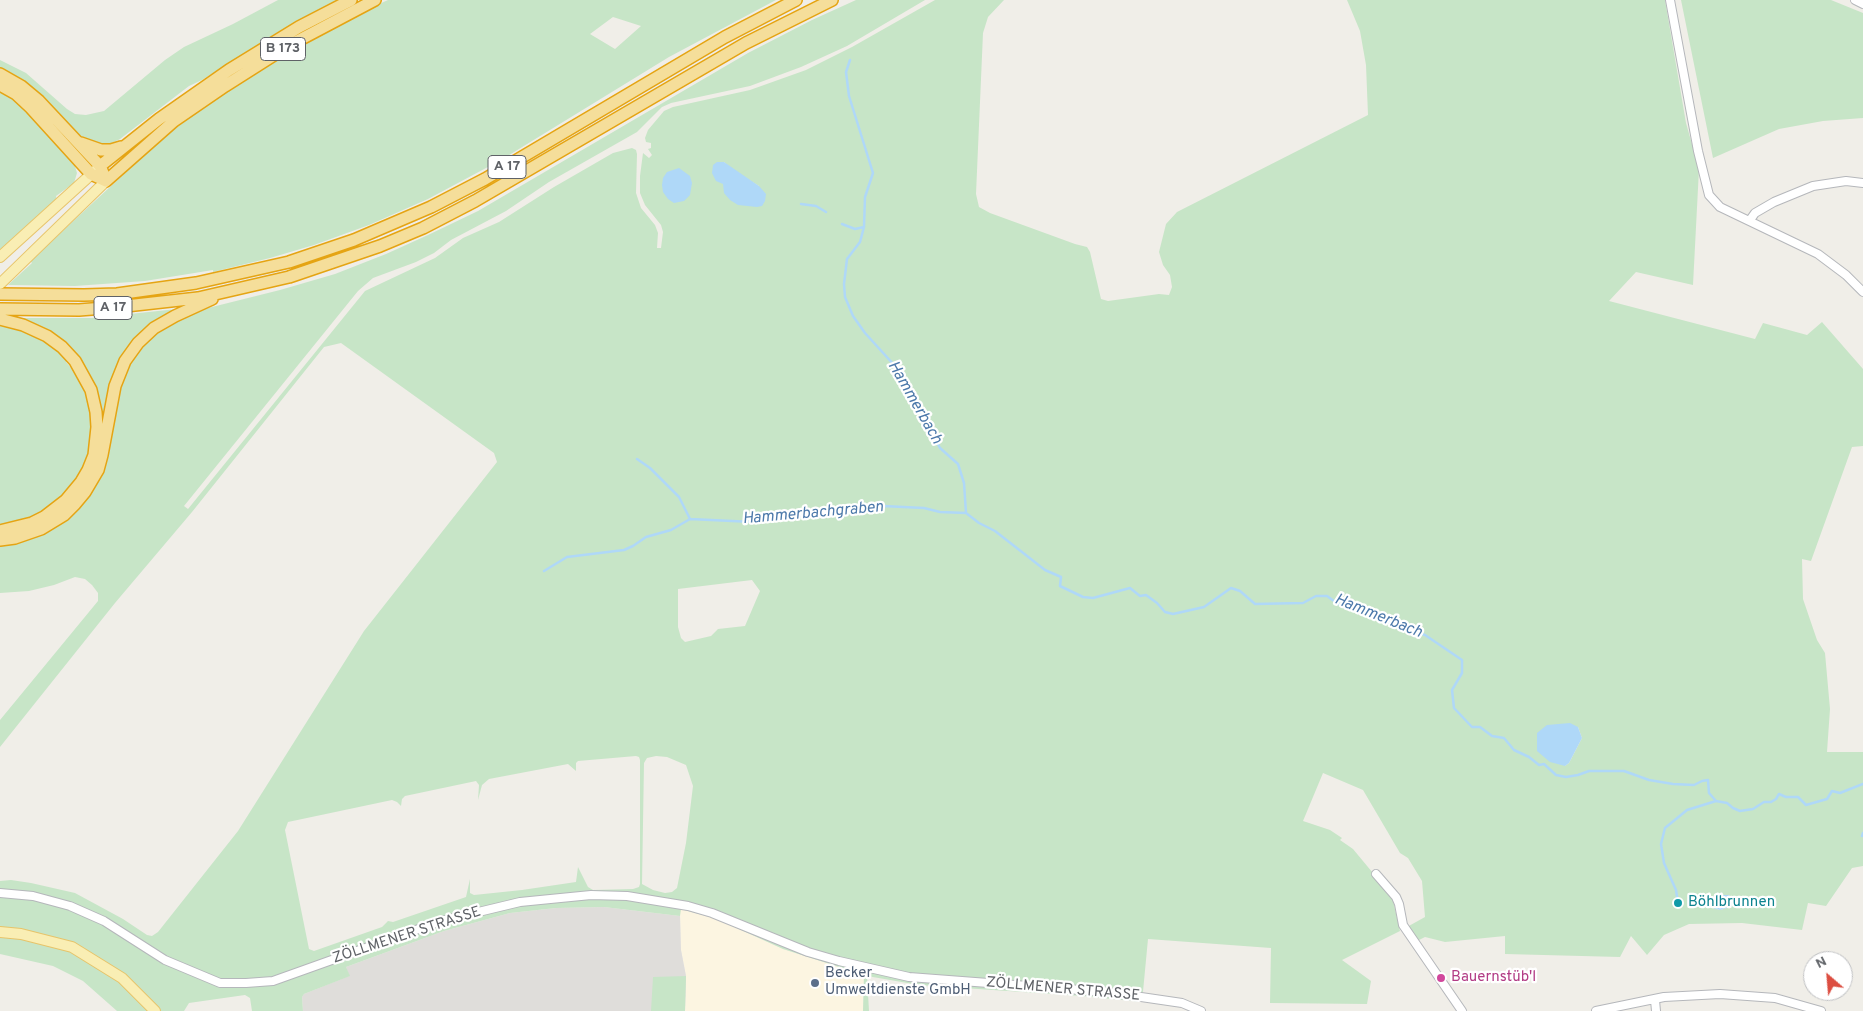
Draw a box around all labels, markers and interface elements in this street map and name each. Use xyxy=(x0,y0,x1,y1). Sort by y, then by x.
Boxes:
road number: B 173 xyxy=(260,38,306,61)
road number: A 17 xyxy=(488,156,526,178)
road number: A 17 xyxy=(94,296,132,320)
water label: Hammerbach xyxy=(883,358,945,448)
water label: Hammerbachgraben xyxy=(742,498,884,530)
water label: Hammerbach xyxy=(1331,591,1425,643)
place label: Böhlbrunnen xyxy=(1688,894,1775,912)
marker: Böhlbrunnen xyxy=(1672,897,1684,909)
street label: ZÖLLMENER STRASSE xyxy=(331,904,483,968)
north arrow xyxy=(1803,951,1853,1001)
text: N xyxy=(1813,953,1830,973)
place label: Becker Umweltdienste GmbH xyxy=(825,965,971,1000)
place label: Bauernstüb'l xyxy=(1451,969,1536,987)
marker: Bauernstüb'l xyxy=(1435,972,1447,984)
street label: ZÖLLMENER STRASSE xyxy=(985,974,1141,1006)
marker: Becker Umweltdienste GmbH xyxy=(809,977,821,989)

